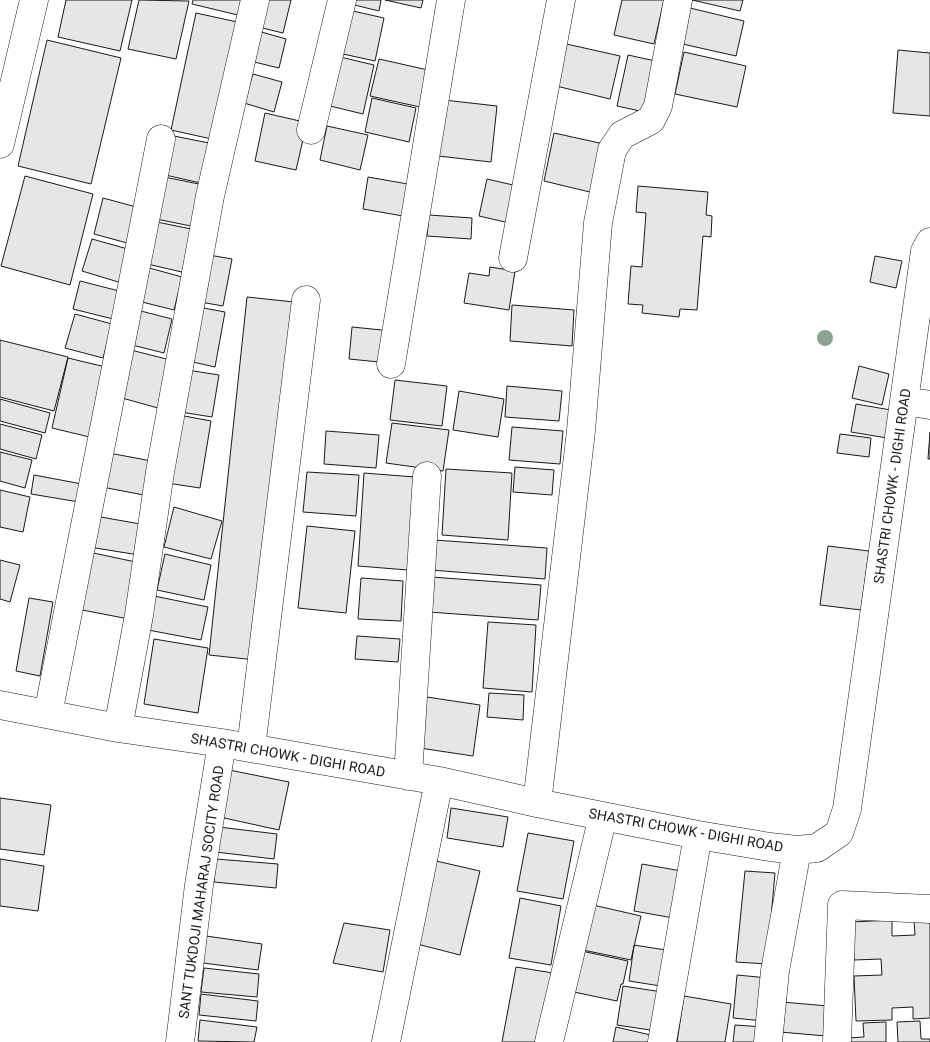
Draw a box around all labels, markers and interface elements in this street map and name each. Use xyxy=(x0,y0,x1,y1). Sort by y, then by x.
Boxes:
street label: SHASTRI CHOWK - DIGHI ROAD xyxy=(870,387,914,585)
street label: SHASTRI CHOWK - DIGHI ROAD xyxy=(190,730,386,780)
street label: SANT TUKDOJI MAHARAJ SOCITY ROAD xyxy=(175,764,227,1020)
street label: SHASTRI CHOWK - DIGHI ROAD xyxy=(588,805,784,855)

